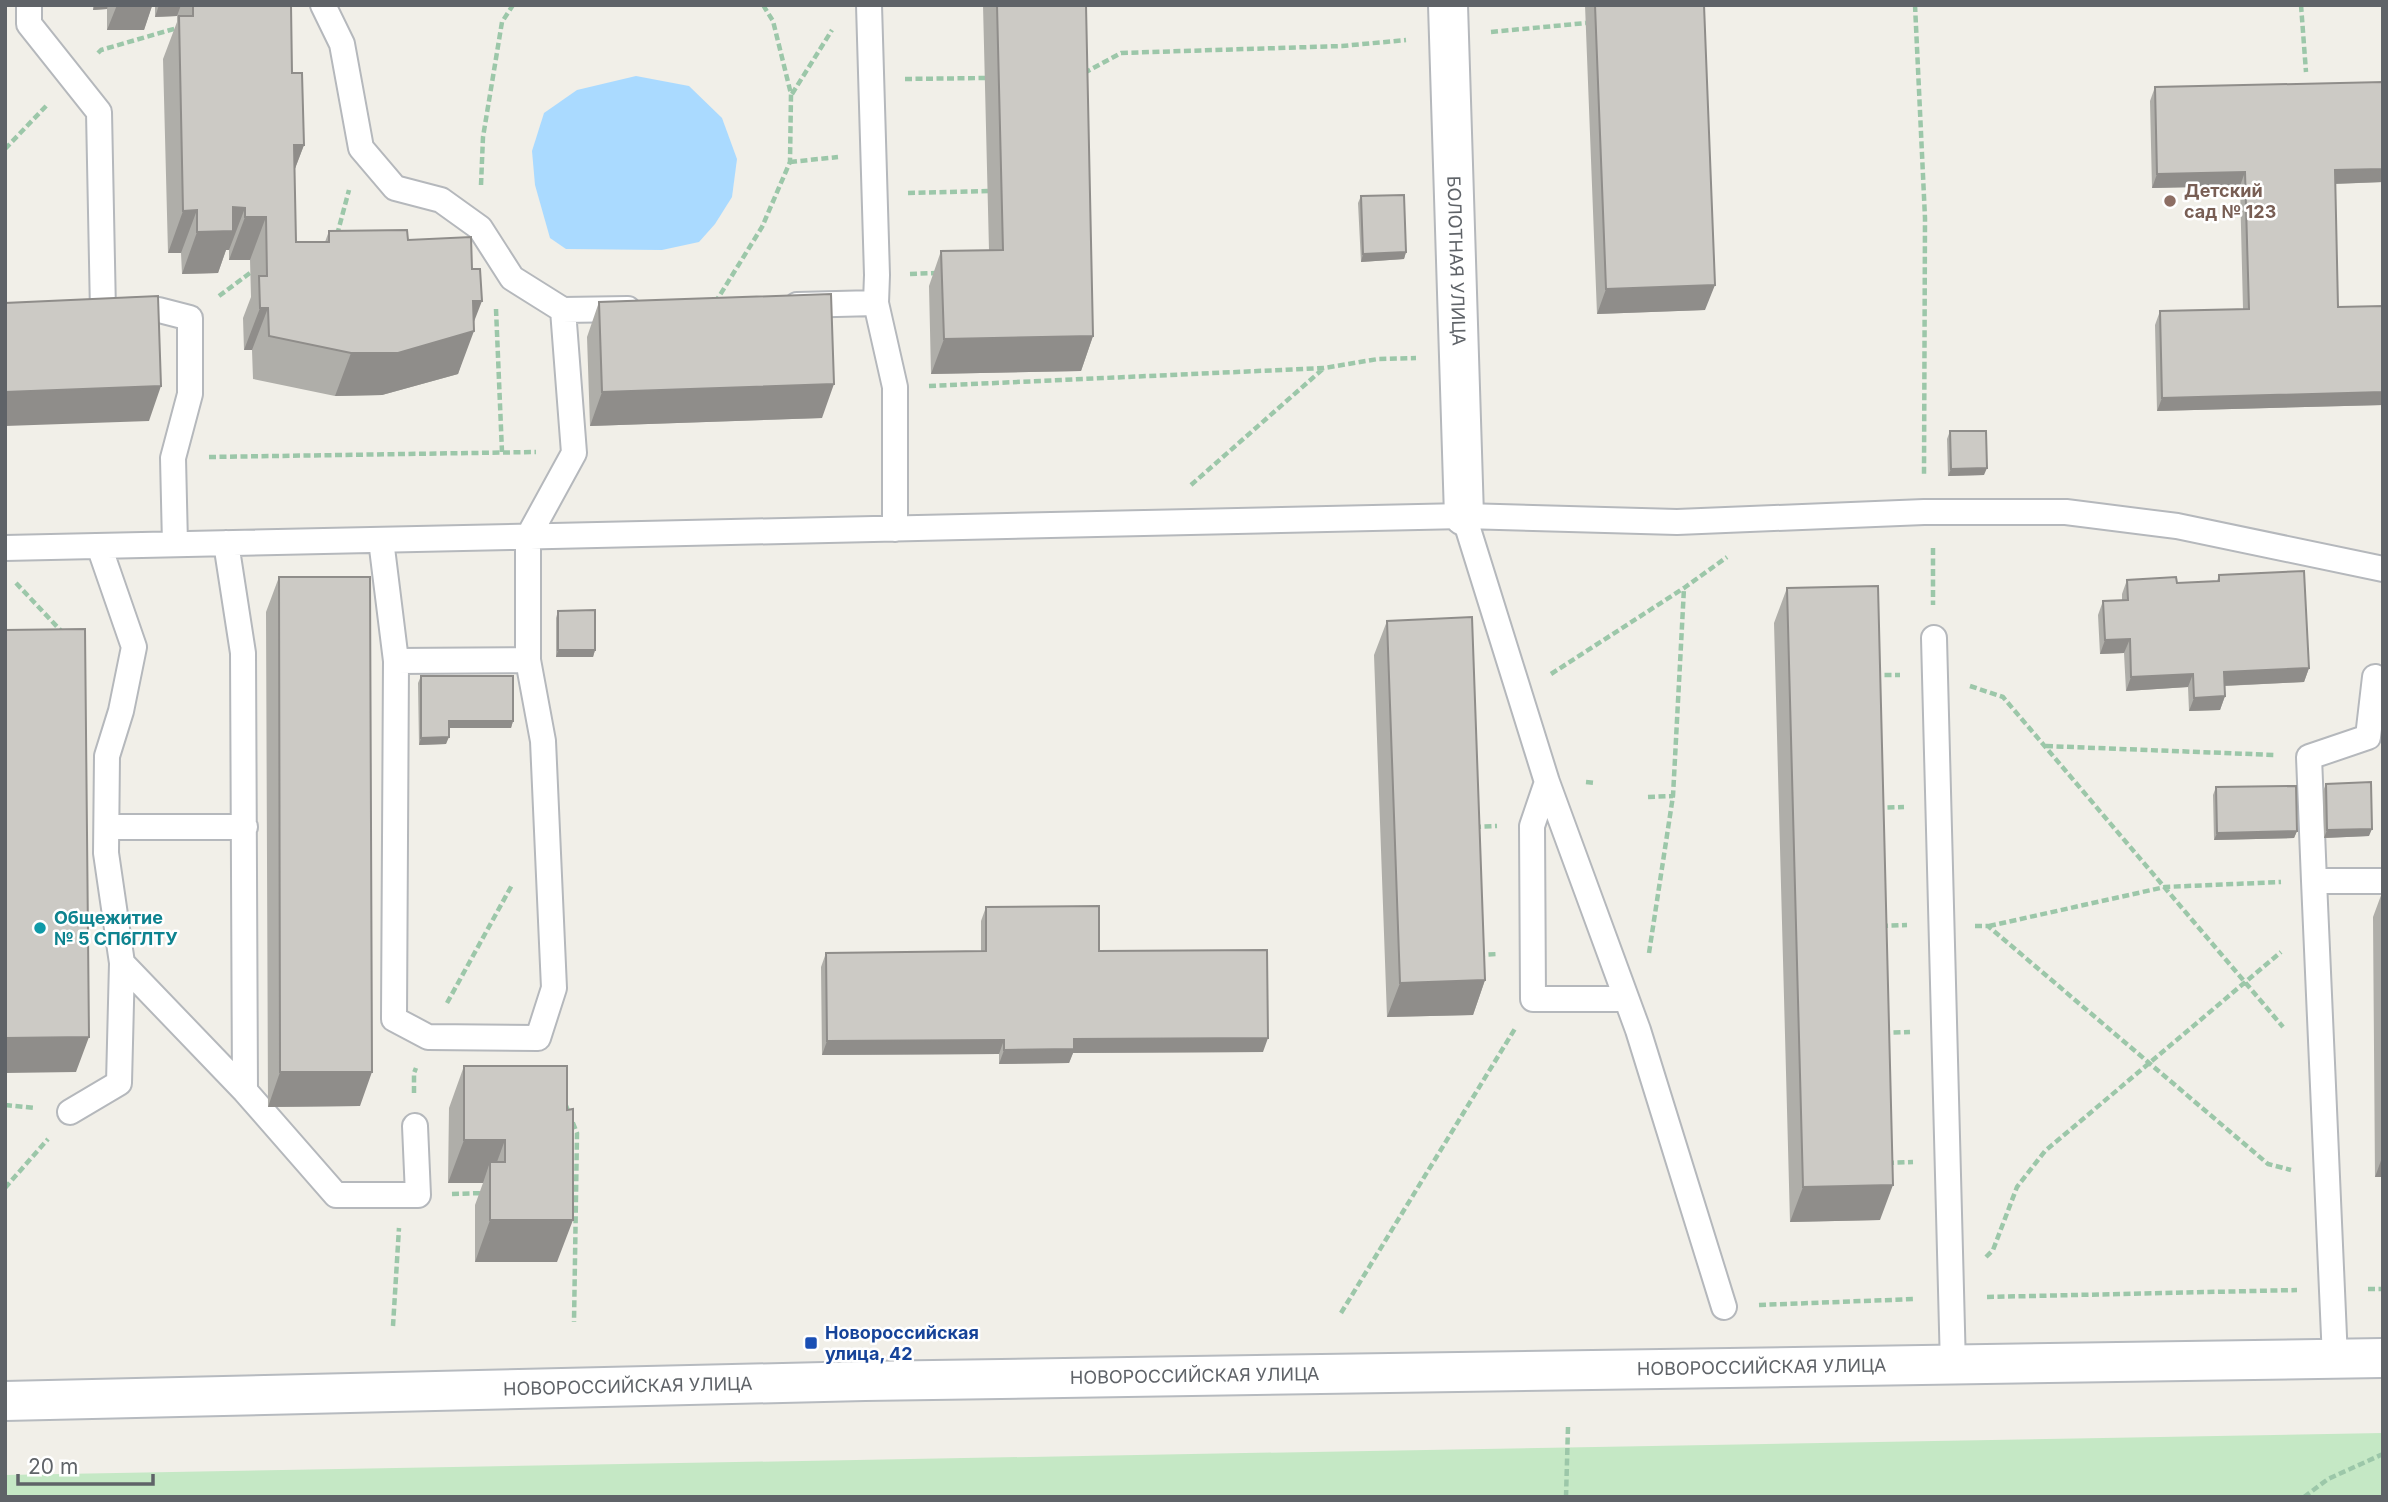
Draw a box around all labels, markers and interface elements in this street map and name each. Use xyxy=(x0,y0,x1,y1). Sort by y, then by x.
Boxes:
street label: БОЛОТНАЯ УЛИЦА xyxy=(1443,176,1470,346)
place label: Детский сад № 123 xyxy=(2184,180,2276,222)
marker: Детский сад № 123 xyxy=(2162,193,2178,209)
place label: Общежитие № 5 СПбГЛТУ xyxy=(54,907,178,949)
marker: Общежитие № 5 СПбГЛТУ xyxy=(32,920,48,936)
place label: Новороссийская улица, 42 xyxy=(825,1322,979,1364)
marker: Новороссийская улица, 42 xyxy=(803,1335,819,1351)
street label: НОВОРОССИЙСКАЯ УЛИЦА xyxy=(1637,1355,1887,1379)
street label: НОВОРОССИЙСКАЯ УЛИЦА xyxy=(1070,1363,1320,1388)
street label: НОВОРОССИЙСКАЯ УЛИЦА xyxy=(503,1373,753,1399)
scale bar xyxy=(18,1442,152,1486)
text: 20 m xyxy=(28,1454,78,1479)

